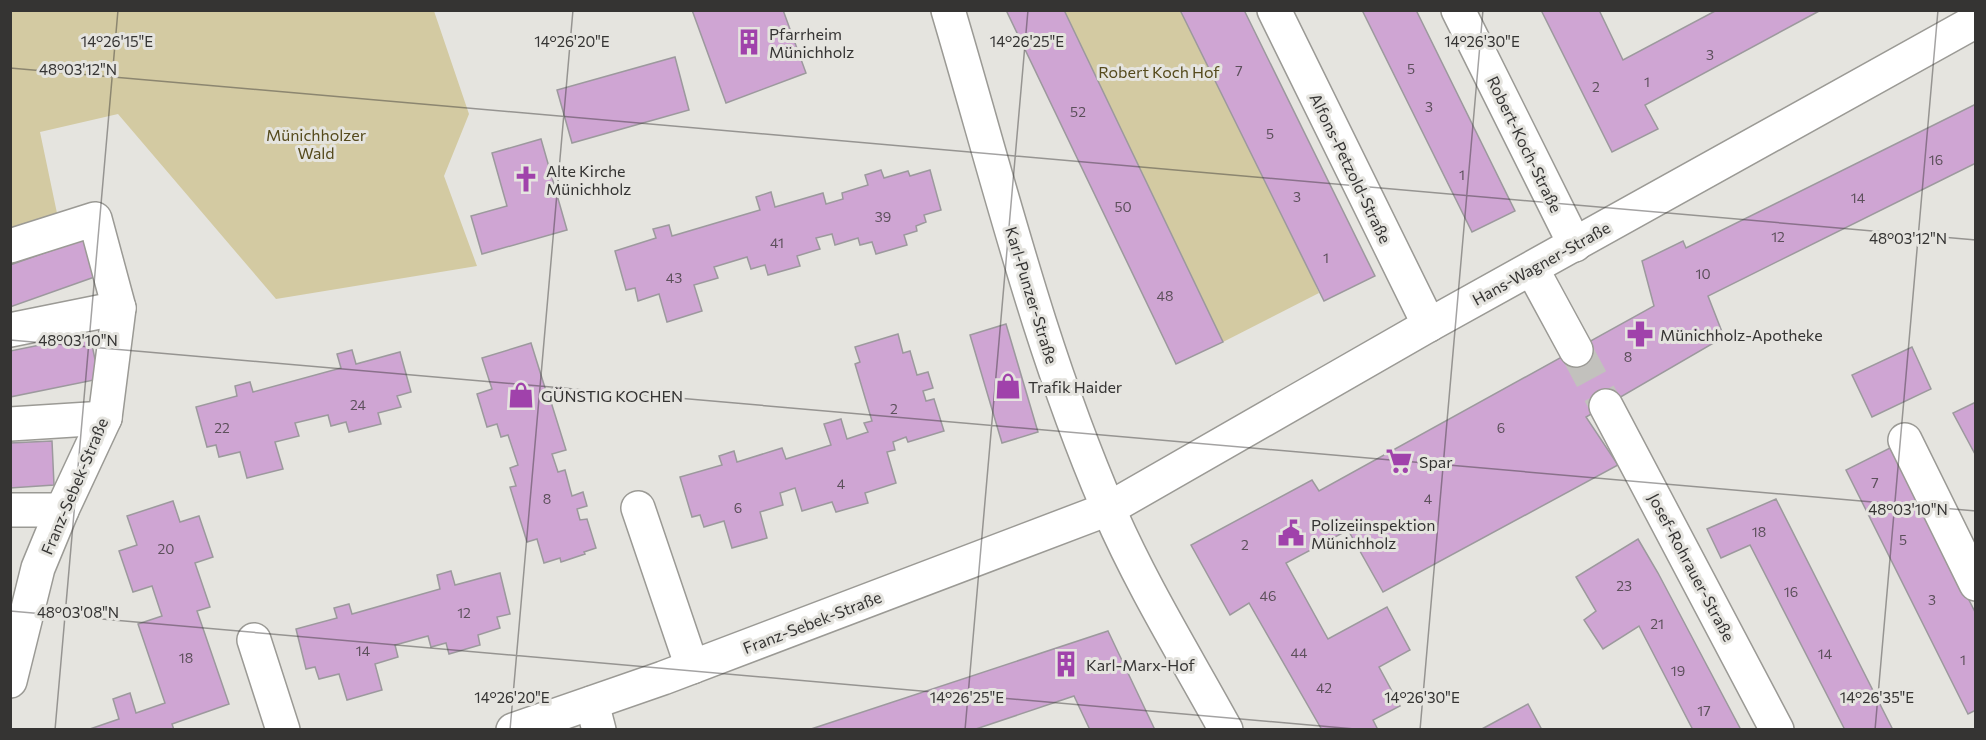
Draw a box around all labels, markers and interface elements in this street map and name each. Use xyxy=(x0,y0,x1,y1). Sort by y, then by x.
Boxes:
place label: Pfarrheim Münichholz xyxy=(769,24,854,61)
building icon: Pfarrheim Münichholz xyxy=(734,27,764,57)
text: 14°26'15"E xyxy=(81,32,153,50)
text: 14°26'20"E xyxy=(534,32,610,50)
text: 14°26'25"E xyxy=(990,32,1064,50)
text: 14°26'30"E xyxy=(1444,32,1520,50)
house number: 3 xyxy=(1706,46,1714,63)
text: 48°03'12"N xyxy=(39,60,117,78)
house number: 5 xyxy=(1407,60,1415,77)
park label: Robert Koch Hof xyxy=(1098,62,1220,81)
house number: 7 xyxy=(1235,62,1243,79)
street label: Robert-Koch-Straße xyxy=(1484,73,1566,215)
house number: 1 xyxy=(1644,73,1650,90)
house number: 2 xyxy=(1592,78,1600,95)
street label: Alfons-Petzold-Straße xyxy=(1306,90,1396,246)
house number: 3 xyxy=(1425,98,1433,115)
house number: 52 xyxy=(1070,103,1086,120)
park label: Münichholzer Wald xyxy=(266,125,367,162)
house number: 5 xyxy=(1266,125,1274,142)
house number: 16 xyxy=(1929,151,1943,168)
place label: Alte Kirche Münichholz xyxy=(546,161,631,198)
church icon: Alte Kirche Münichholz xyxy=(511,164,541,194)
house number: 1 xyxy=(1459,166,1465,183)
house number: 3 xyxy=(1293,188,1301,205)
house number: 14 xyxy=(1851,189,1866,206)
house number: 50 xyxy=(1114,198,1132,215)
house number: 39 xyxy=(875,208,891,225)
street label: Hans-Wagner-Straße xyxy=(1469,217,1613,309)
street label: Karl-Punzer-Straße xyxy=(1002,224,1062,366)
house number: 12 xyxy=(1771,228,1785,245)
text: 48°03'12"N xyxy=(1869,229,1947,247)
house number: 41 xyxy=(770,234,784,251)
house number: 1 xyxy=(1323,249,1329,266)
house number: 10 xyxy=(1695,265,1711,282)
house number: 43 xyxy=(666,269,682,286)
house number: 48 xyxy=(1157,287,1173,304)
pharmacy icon: Münichholz-Apotheke xyxy=(1625,319,1655,349)
place label: Münichholz-Apotheke xyxy=(1660,325,1823,344)
text: 48°03'10"N xyxy=(38,331,118,349)
house number: 8 xyxy=(1624,348,1632,365)
shop icon: Trafik Haider xyxy=(993,371,1023,401)
place label: Trafik Haider xyxy=(1028,377,1123,396)
shop icon: GÜNSTIG KOCHEN xyxy=(506,380,536,410)
place label: GÜNSTIG KOCHEN xyxy=(541,386,683,405)
house number: 24 xyxy=(350,396,367,413)
house number: 2 xyxy=(890,400,898,417)
street label: Franz-Sebek-Straße xyxy=(37,415,111,557)
house number: 22 xyxy=(214,419,230,436)
house number: 6 xyxy=(1497,419,1505,436)
supermarket icon: Spar xyxy=(1384,446,1414,476)
place label: Spar xyxy=(1419,452,1453,471)
house number: 7 xyxy=(1871,474,1879,491)
house number: 4 xyxy=(837,475,846,492)
house number: 8 xyxy=(543,490,551,507)
house number: 4 xyxy=(1424,490,1433,507)
street label: Josef-Rohrauer-Straße xyxy=(1645,490,1739,644)
house number: 6 xyxy=(734,499,742,516)
text: 48°03'10"N xyxy=(1868,500,1948,518)
place label: Polizeiinspektion Münichholz xyxy=(1311,515,1436,552)
public building icon: Polizeiinspektion Münichholz xyxy=(1276,518,1306,548)
house number: 18 xyxy=(1752,523,1766,540)
house number: 5 xyxy=(1899,531,1907,548)
house number: 2 xyxy=(1241,536,1249,553)
house number: 20 xyxy=(158,540,174,557)
house number: 23 xyxy=(1616,577,1632,594)
house number: 16 xyxy=(1784,583,1798,600)
street label: Franz-Sebek-Straße xyxy=(740,587,884,657)
house number: 46 xyxy=(1260,587,1276,604)
house number: 3 xyxy=(1928,591,1936,608)
text: 48°03'08"N xyxy=(37,603,119,621)
house number: 12 xyxy=(457,604,471,621)
house number: 21 xyxy=(1650,615,1664,632)
house number: 14 xyxy=(356,642,371,659)
house number: 44 xyxy=(1291,644,1308,661)
house number: 14 xyxy=(1818,645,1833,662)
house number: 18 xyxy=(179,649,193,666)
building icon: Karl-Marx-Hof xyxy=(1051,649,1081,679)
house number: 1 xyxy=(1960,651,1966,668)
place label: Karl-Marx-Hof xyxy=(1086,655,1196,674)
house number: 19 xyxy=(1671,662,1685,679)
house number: 42 xyxy=(1316,679,1332,696)
text: 14°26'20"E xyxy=(474,688,550,706)
text: 14°26'25"E xyxy=(930,688,1004,706)
text: 14°26'30"E xyxy=(1384,688,1460,706)
text: 14°26'35"E xyxy=(1840,688,1914,706)
house number: 17 xyxy=(1697,702,1711,719)

